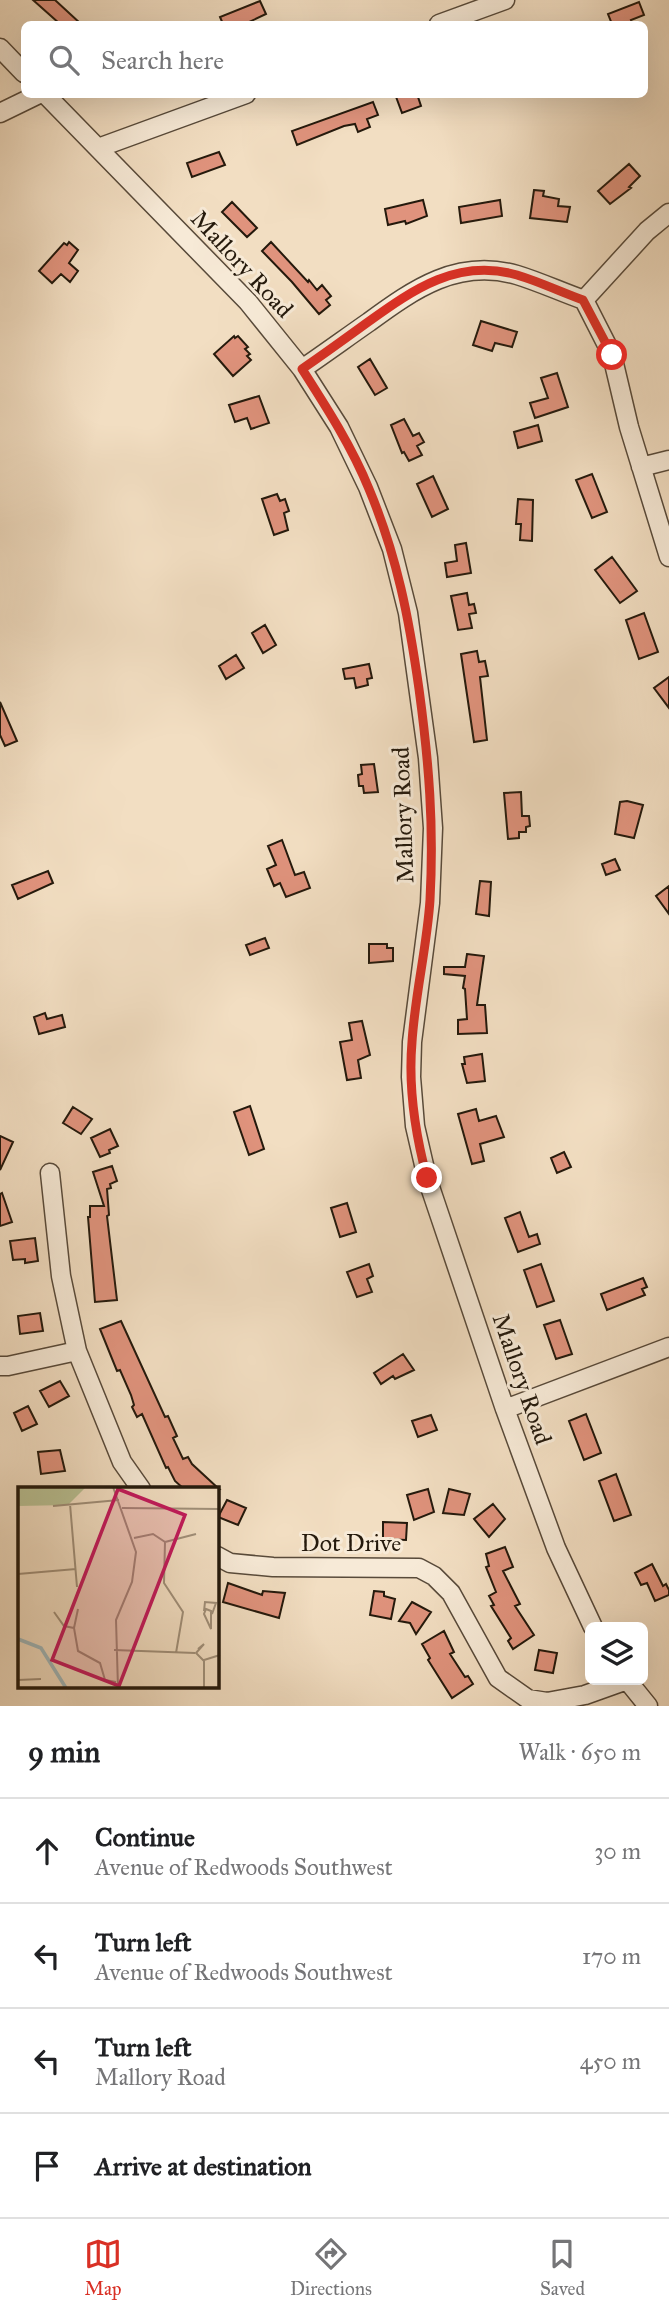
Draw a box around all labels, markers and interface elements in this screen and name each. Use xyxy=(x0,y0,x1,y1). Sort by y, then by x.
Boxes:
search box xyxy=(21,21,648,98)
icon: search xyxy=(45,41,83,79)
text: Search here xyxy=(101,44,224,76)
street label: Mallory Road xyxy=(184,204,300,324)
route start xyxy=(596,339,627,370)
street label: Mallory Road xyxy=(386,746,420,884)
route end xyxy=(411,1162,442,1193)
street label: Mallory Road xyxy=(486,1310,558,1448)
inset map xyxy=(18,1487,219,1688)
street label: Dot Drive xyxy=(301,1528,401,1558)
map controls xyxy=(585,1622,648,1685)
button: layers xyxy=(585,1622,648,1685)
text: 9 min xyxy=(28,1734,100,1770)
text: Walk · 650 m xyxy=(519,1738,641,1766)
text: Continue xyxy=(95,1821,195,1853)
icon: ahead xyxy=(28,1832,66,1870)
text: 30 m xyxy=(594,1837,641,1865)
text: Avenue of Redwoods Southwest xyxy=(95,1853,393,1881)
text: Turn left xyxy=(95,1926,191,1958)
icon: left xyxy=(28,1937,66,1975)
text: 170 m xyxy=(582,1942,641,1970)
text: Avenue of Redwoods Southwest xyxy=(95,1958,393,1986)
text: Turn left xyxy=(95,2031,191,2063)
icon: left xyxy=(28,2042,66,2080)
text: 450 m xyxy=(580,2047,641,2075)
text: Mallory Road xyxy=(95,2063,226,2091)
icon: arrive xyxy=(28,2147,66,2185)
text: Arrive at destination xyxy=(95,2150,312,2182)
tab: Map xyxy=(84,2235,122,2300)
tab: Directions xyxy=(290,2235,372,2300)
tab: Saved xyxy=(540,2235,585,2300)

